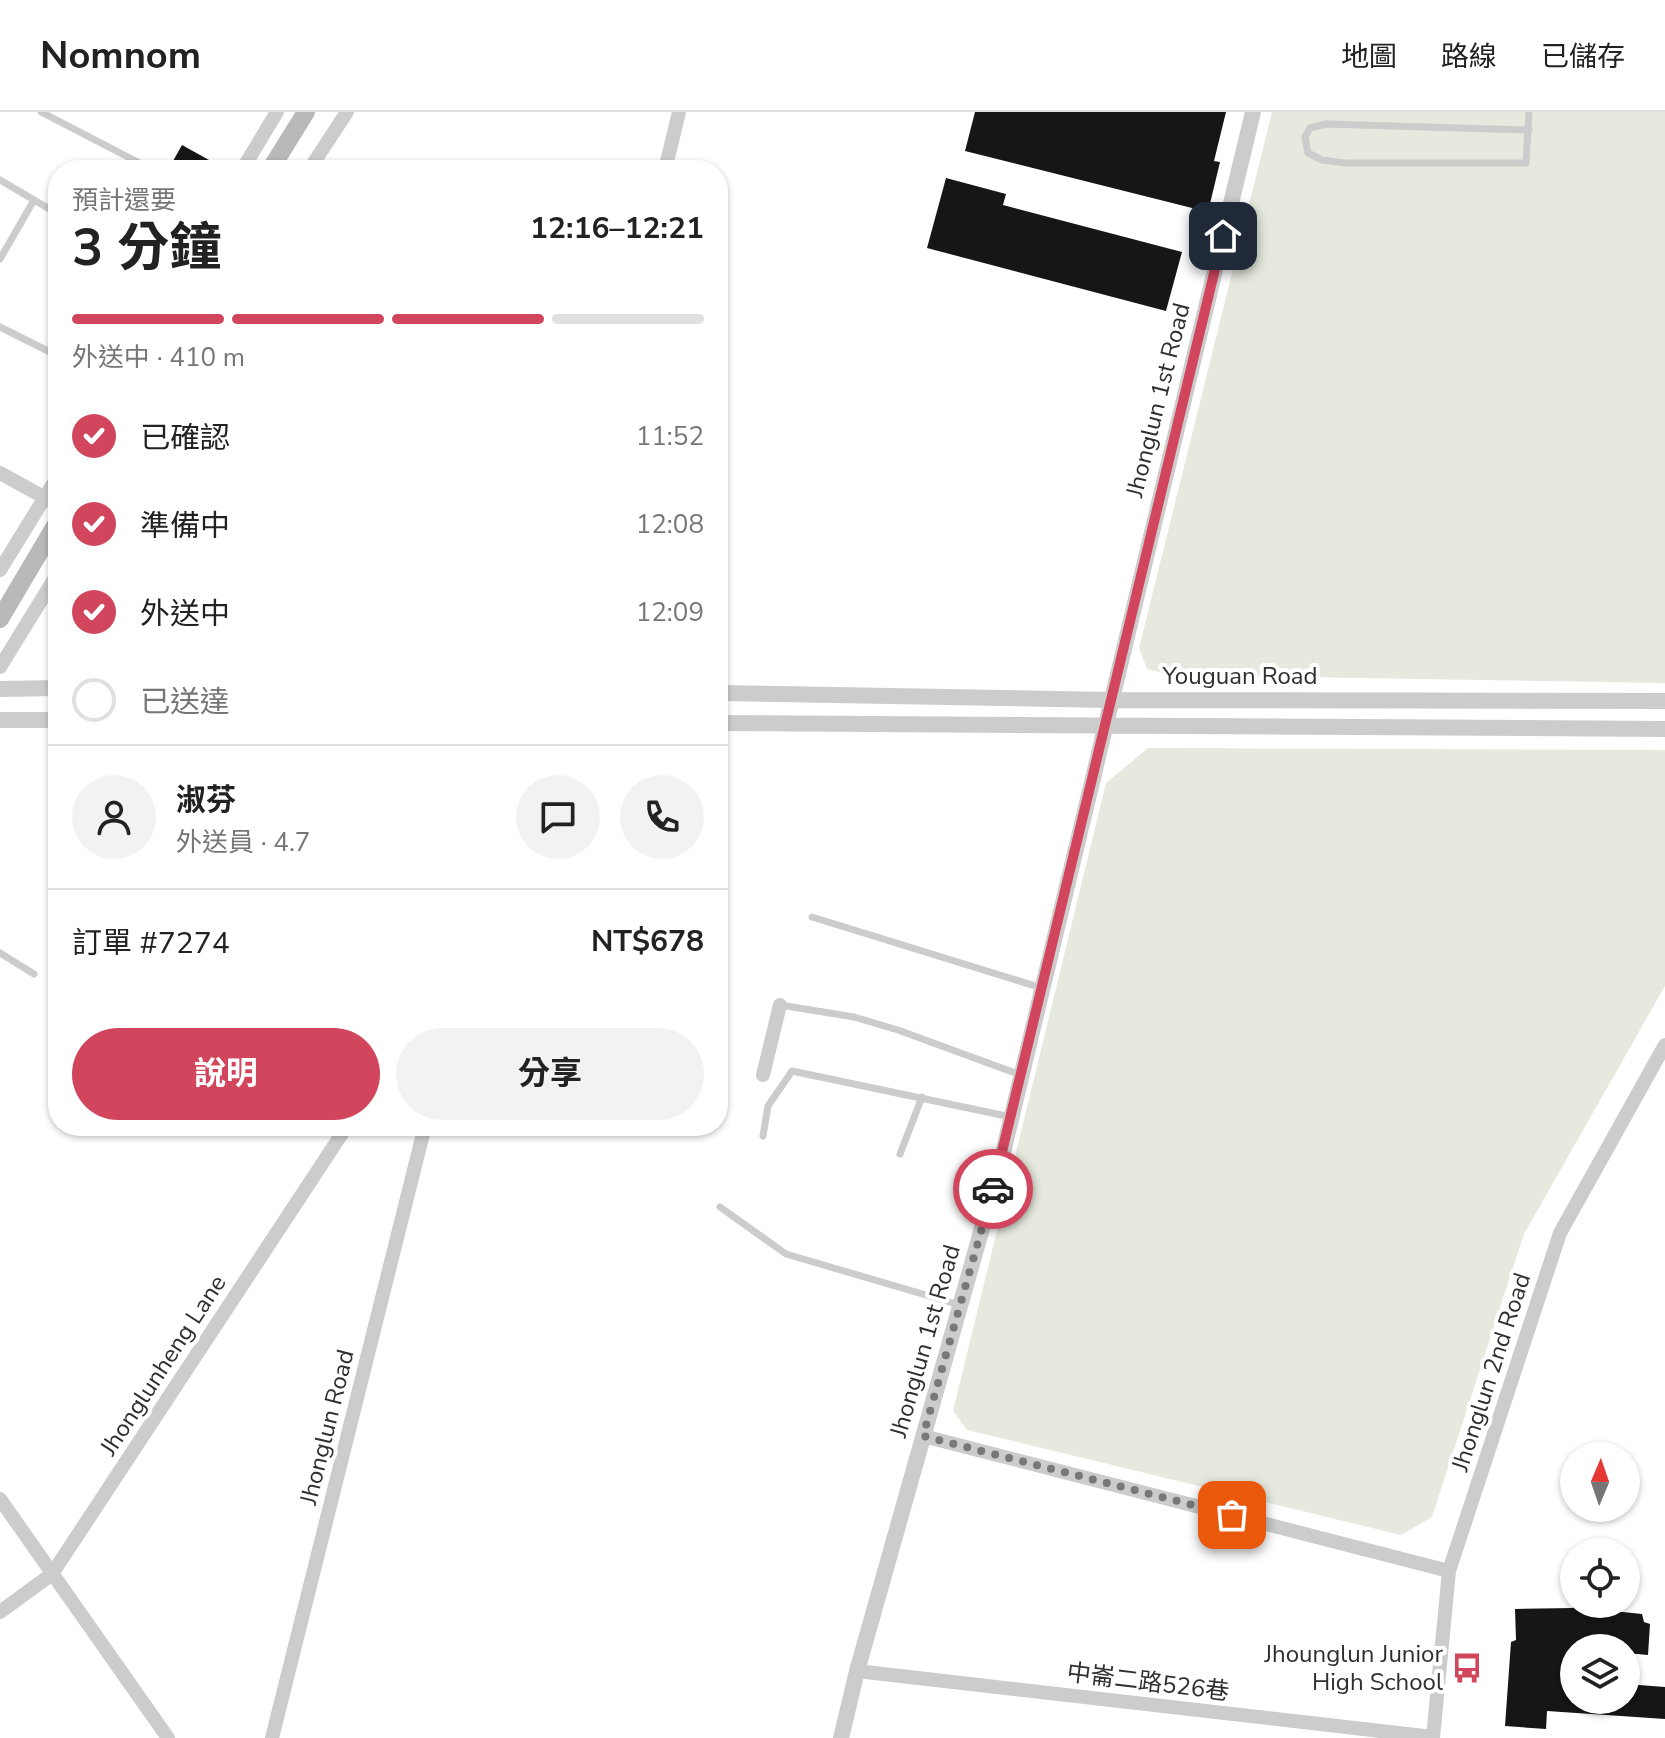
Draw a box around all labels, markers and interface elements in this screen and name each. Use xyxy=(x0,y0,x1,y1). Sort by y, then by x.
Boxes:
text: Nomnom xyxy=(40,30,201,81)
text: 地圖 xyxy=(1341,38,1397,76)
text: 路線 xyxy=(1441,38,1497,76)
text: 已儲存 xyxy=(1541,38,1625,76)
text: 預計還要 xyxy=(72,183,176,218)
pin xyxy=(1189,202,1257,270)
text: 12:16–12:21 xyxy=(530,208,704,249)
text: 3 分鐘 xyxy=(72,212,221,283)
icon: home xyxy=(1201,214,1245,258)
street label: Jhonglun 1st Road xyxy=(1118,300,1198,501)
text: 外送中 · 410 m xyxy=(72,340,245,375)
icon: check xyxy=(72,414,116,458)
text: 已確認 xyxy=(140,418,230,459)
text: 11:52 xyxy=(636,419,704,454)
icon: check xyxy=(72,502,116,546)
text: 準備中 xyxy=(140,506,230,547)
text: 12:08 xyxy=(636,507,704,542)
icon: check xyxy=(72,590,116,634)
text: 外送中 xyxy=(140,594,230,635)
text: 12:09 xyxy=(636,595,704,630)
street label: Youguan Road xyxy=(1161,660,1318,692)
text: 已送達 xyxy=(140,682,230,723)
button: person xyxy=(72,775,156,859)
button: chat xyxy=(516,775,600,859)
button: phone xyxy=(620,775,704,859)
text: 淑芬 xyxy=(176,780,236,821)
text: 外送員 · 4.7 xyxy=(176,825,310,860)
text: NT$678 xyxy=(591,921,704,962)
text: 訂單 #7274 xyxy=(72,923,230,964)
button: 說明 xyxy=(72,1028,380,1120)
button: 分享 xyxy=(396,1028,704,1120)
courier xyxy=(953,1149,1033,1229)
icon: car xyxy=(971,1167,1015,1211)
street label: Jhonglun 1st Road xyxy=(882,1241,968,1442)
street label: Jhonglunheng Lane xyxy=(92,1269,233,1462)
street label: Jhonglun 2nd Road xyxy=(1444,1269,1538,1476)
street label: Jhonglun Road xyxy=(292,1346,362,1509)
north arrow xyxy=(1560,1442,1640,1522)
map controls xyxy=(1560,1442,1640,1714)
pin xyxy=(1198,1481,1266,1549)
icon: bag xyxy=(1210,1493,1254,1537)
button: locate xyxy=(1560,1538,1640,1618)
button: layers xyxy=(1560,1634,1640,1714)
place label: Jhounglun Junior High School xyxy=(1263,1638,1443,1698)
bus stop icon: Jhounglun Junior High School xyxy=(1450,1651,1484,1685)
street label: 中崙二路526巷 xyxy=(1065,1656,1231,1708)

